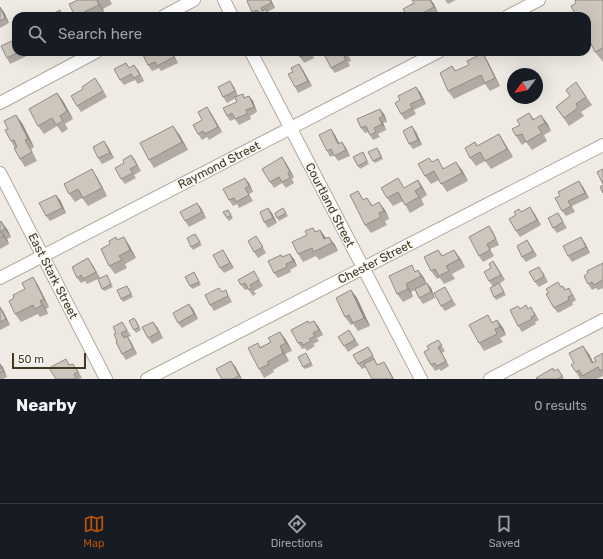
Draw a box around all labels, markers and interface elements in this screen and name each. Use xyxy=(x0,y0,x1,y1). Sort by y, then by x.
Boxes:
search box xyxy=(12,12,591,56)
icon: search xyxy=(26,23,48,45)
text: Search here xyxy=(58,25,142,43)
north arrow xyxy=(507,68,543,104)
street label: Raymond Street xyxy=(175,138,263,192)
street label: Courtland Street xyxy=(303,160,357,250)
street label: East Stark Street xyxy=(25,231,81,322)
street label: Chester Street xyxy=(336,237,415,287)
scale bar xyxy=(12,351,86,370)
text: 50 m xyxy=(18,353,44,366)
text: Nearby xyxy=(16,395,77,415)
text: 0 results xyxy=(534,398,587,413)
tab: Map xyxy=(83,513,105,550)
tab: Directions xyxy=(271,513,323,550)
tab: Saved xyxy=(489,513,520,550)

